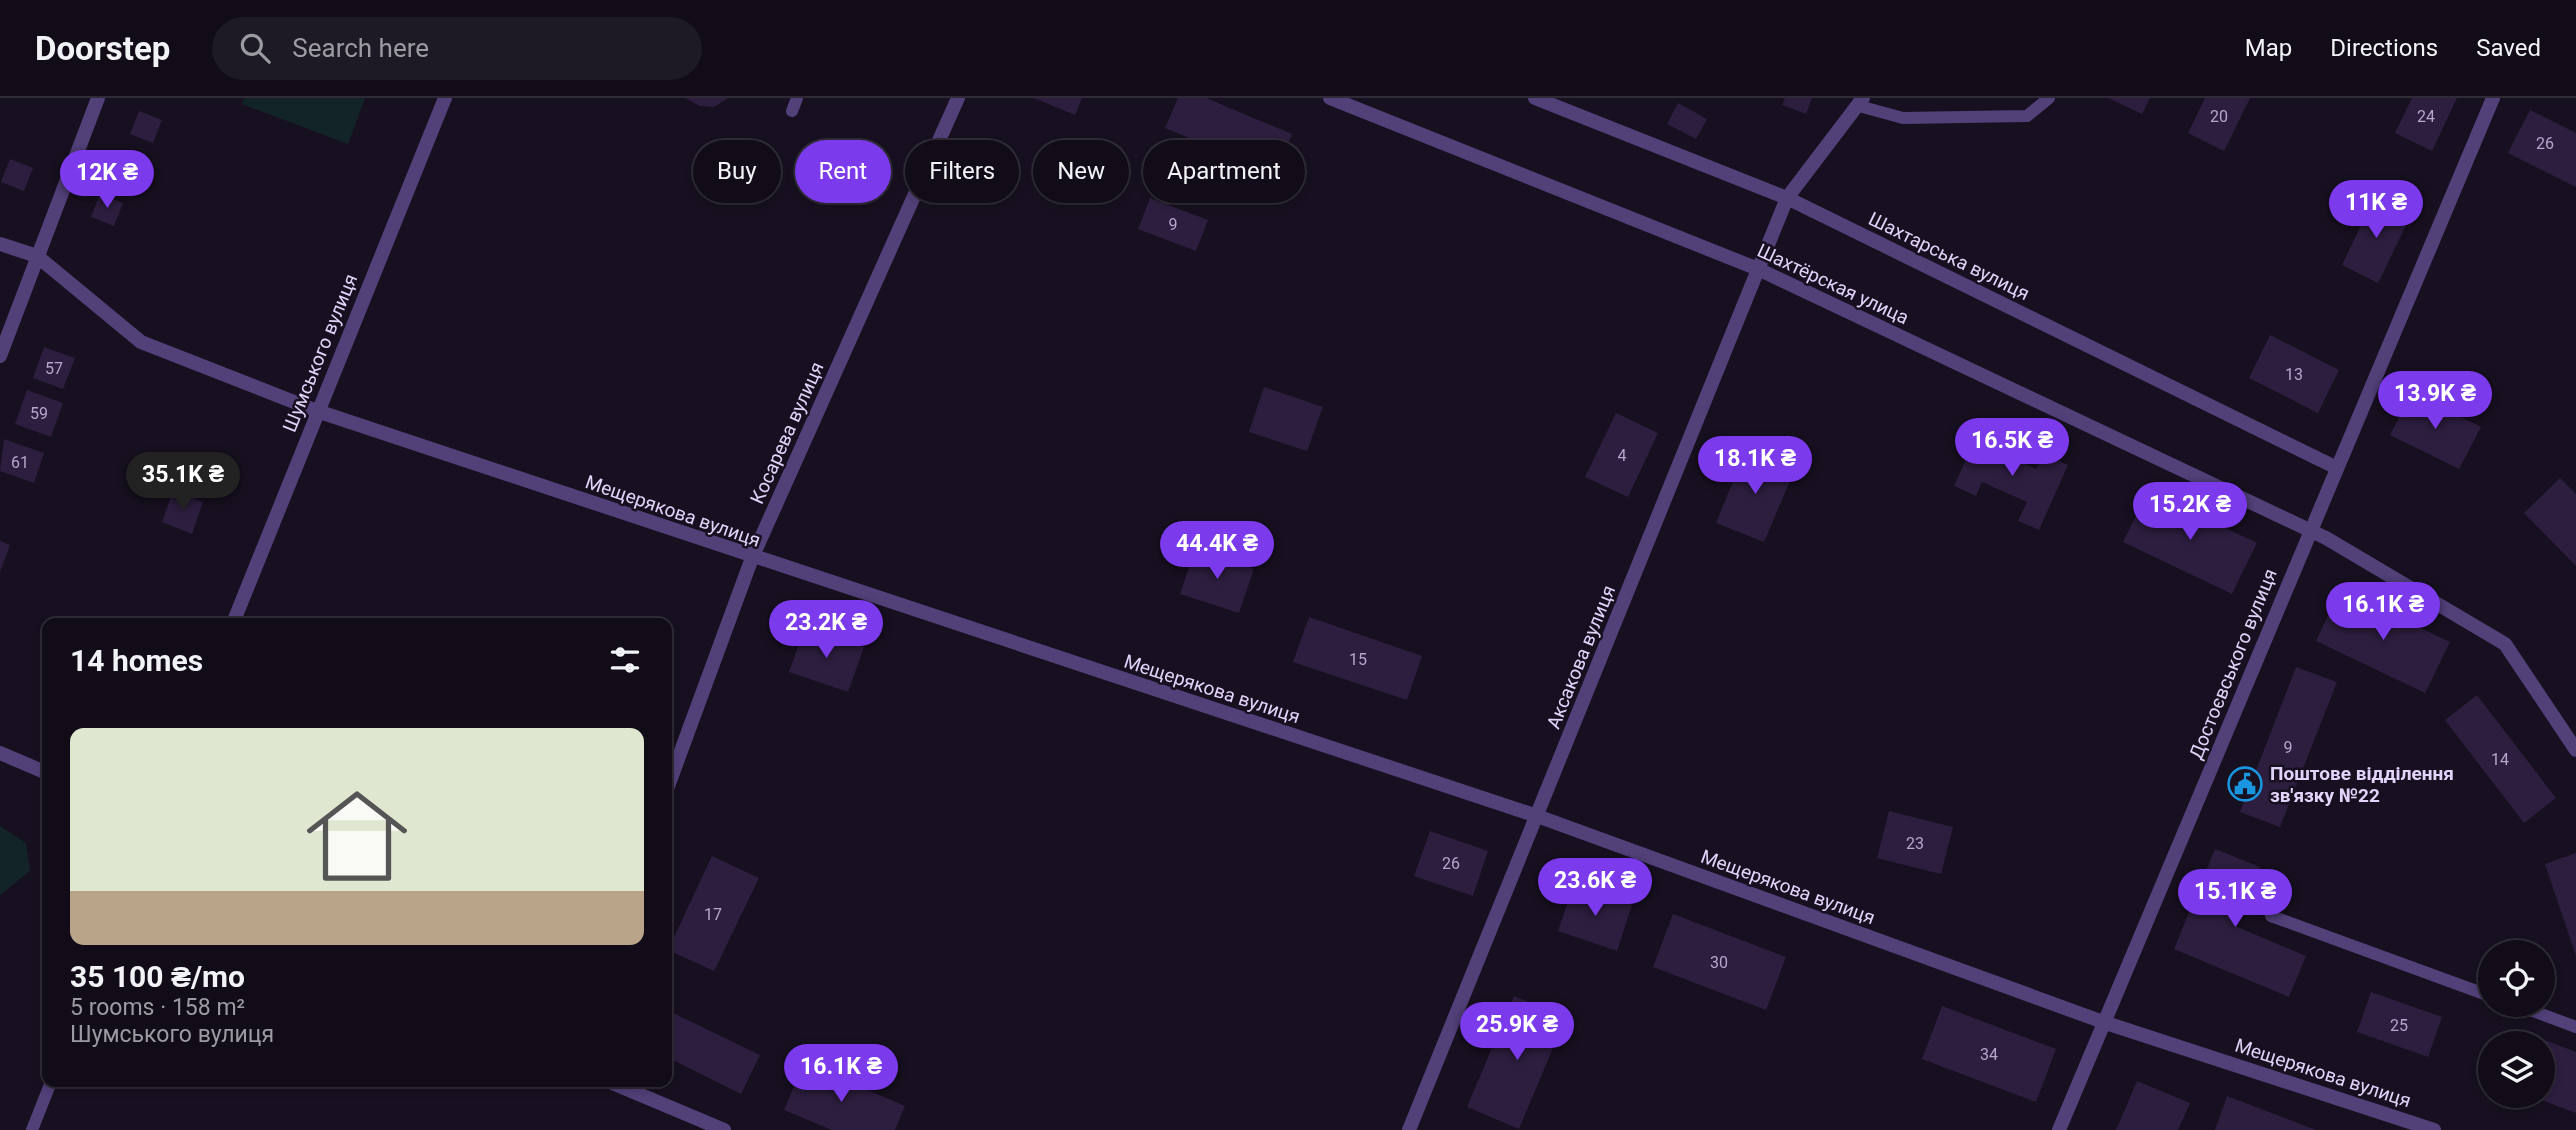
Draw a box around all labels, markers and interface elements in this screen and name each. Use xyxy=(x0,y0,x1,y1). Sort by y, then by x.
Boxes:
search box xyxy=(212,17,702,80)
text: Doorstep xyxy=(35,29,170,68)
icon: search xyxy=(236,29,274,67)
text: Search here xyxy=(292,33,429,63)
text: Map xyxy=(2245,34,2292,62)
text: Directions xyxy=(2330,34,2438,62)
text: Saved xyxy=(2476,34,2541,62)
house number: 20 xyxy=(2210,107,2228,126)
house number: 24 xyxy=(2417,107,2435,126)
house number: 26 xyxy=(2536,134,2554,153)
chip: Buy xyxy=(693,140,781,203)
chip: Rent xyxy=(795,140,891,203)
chip: Filters xyxy=(905,140,1019,203)
chip: New xyxy=(1033,140,1129,203)
chip: Apartment xyxy=(1143,140,1305,203)
pin: 12K ₴ xyxy=(58,150,156,210)
text: 12K ₴ xyxy=(76,159,138,186)
pin: 11K ₴ xyxy=(2327,180,2425,240)
text: 11K ₴ xyxy=(2345,189,2407,216)
street label: Шахтарська вулиця xyxy=(1865,207,2033,305)
house number: 9 xyxy=(1169,215,1178,234)
street label: Шахтёрская улица xyxy=(1754,239,1912,329)
street label: Шумського вулиця xyxy=(278,271,362,435)
house number: 57 xyxy=(45,359,63,378)
street label: Косарева вулиця xyxy=(745,359,829,507)
house number: 13 xyxy=(2285,365,2303,384)
pin: 13.9K ₴ xyxy=(2370,372,2500,431)
text: 13.9K ₴ xyxy=(2394,380,2476,407)
house number: 59 xyxy=(30,404,48,423)
pin: 16.5K ₴ xyxy=(1947,418,2077,478)
text: 16.5K ₴ xyxy=(1971,427,2053,454)
pin: 18.1K ₴ xyxy=(1690,436,1820,496)
text: 18.1K ₴ xyxy=(1714,445,1796,472)
house number: 4 xyxy=(1618,446,1627,465)
pin: 35.1K ₴ xyxy=(118,452,248,512)
house number: 61 xyxy=(11,453,29,472)
text: 35.1K ₴ xyxy=(142,461,224,488)
street label: Мещерякова вулиця xyxy=(582,470,764,552)
pin: 15.2K ₴ xyxy=(2125,482,2255,542)
text: 15.2K ₴ xyxy=(2149,491,2231,518)
pin: 44.4K ₴ xyxy=(1152,522,1282,581)
text: 44.4K ₴ xyxy=(1176,530,1258,557)
street label: Достоєвського вулиця xyxy=(2184,565,2282,763)
street label: Аксакова вулиця xyxy=(1542,582,1620,732)
pin: 16.1K ₴ xyxy=(2318,582,2448,642)
text: 16.1K ₴ xyxy=(2342,591,2424,618)
pin: 23.2K ₴ xyxy=(761,601,891,660)
text: 23.2K ₴ xyxy=(785,609,867,636)
icon: filters xyxy=(606,641,644,679)
text: 14 homes xyxy=(70,643,203,678)
street label: Мещерякова вулиця xyxy=(1121,650,1303,728)
house number: 15 xyxy=(1349,650,1367,669)
house number: 9 xyxy=(2284,738,2293,757)
house number: 14 xyxy=(2491,750,2509,769)
place label: Поштове відділення зв'язку №22 xyxy=(2270,762,2454,807)
public building icon: Поштове відділення зв'язку №22 xyxy=(2226,765,2264,803)
icon: home xyxy=(294,773,420,899)
house number: 23 xyxy=(1906,834,1924,853)
street label: Мещерякова вулиця xyxy=(1698,845,1878,929)
house number: 26 xyxy=(1442,854,1460,873)
pin: 23.6K ₴ xyxy=(1530,858,1660,918)
text: 23.6K ₴ xyxy=(1554,867,1636,894)
pin: 15.1K ₴ xyxy=(2170,870,2300,929)
text: 15.1K ₴ xyxy=(2194,878,2276,905)
house number: 17 xyxy=(704,905,722,924)
map controls xyxy=(2478,940,2555,1108)
button: locate xyxy=(2478,940,2555,1017)
house number: 30 xyxy=(1710,953,1728,972)
text: 35 100 ₴/mo xyxy=(70,959,245,994)
text: 5 rooms · 158 m² xyxy=(70,994,245,1021)
pin: 25.9K ₴ xyxy=(1452,1002,1582,1062)
text: 25.9K ₴ xyxy=(1476,1011,1558,1038)
house number: 25 xyxy=(2390,1016,2408,1035)
text: Шумського вулиця xyxy=(70,1021,274,1048)
button: layers xyxy=(2478,1031,2555,1108)
street label: Мещерякова вулиця xyxy=(2232,1034,2414,1112)
pin: 16.1K ₴ xyxy=(776,1044,906,1104)
house number: 34 xyxy=(1980,1045,1998,1064)
text: 16.1K ₴ xyxy=(800,1053,882,1080)

